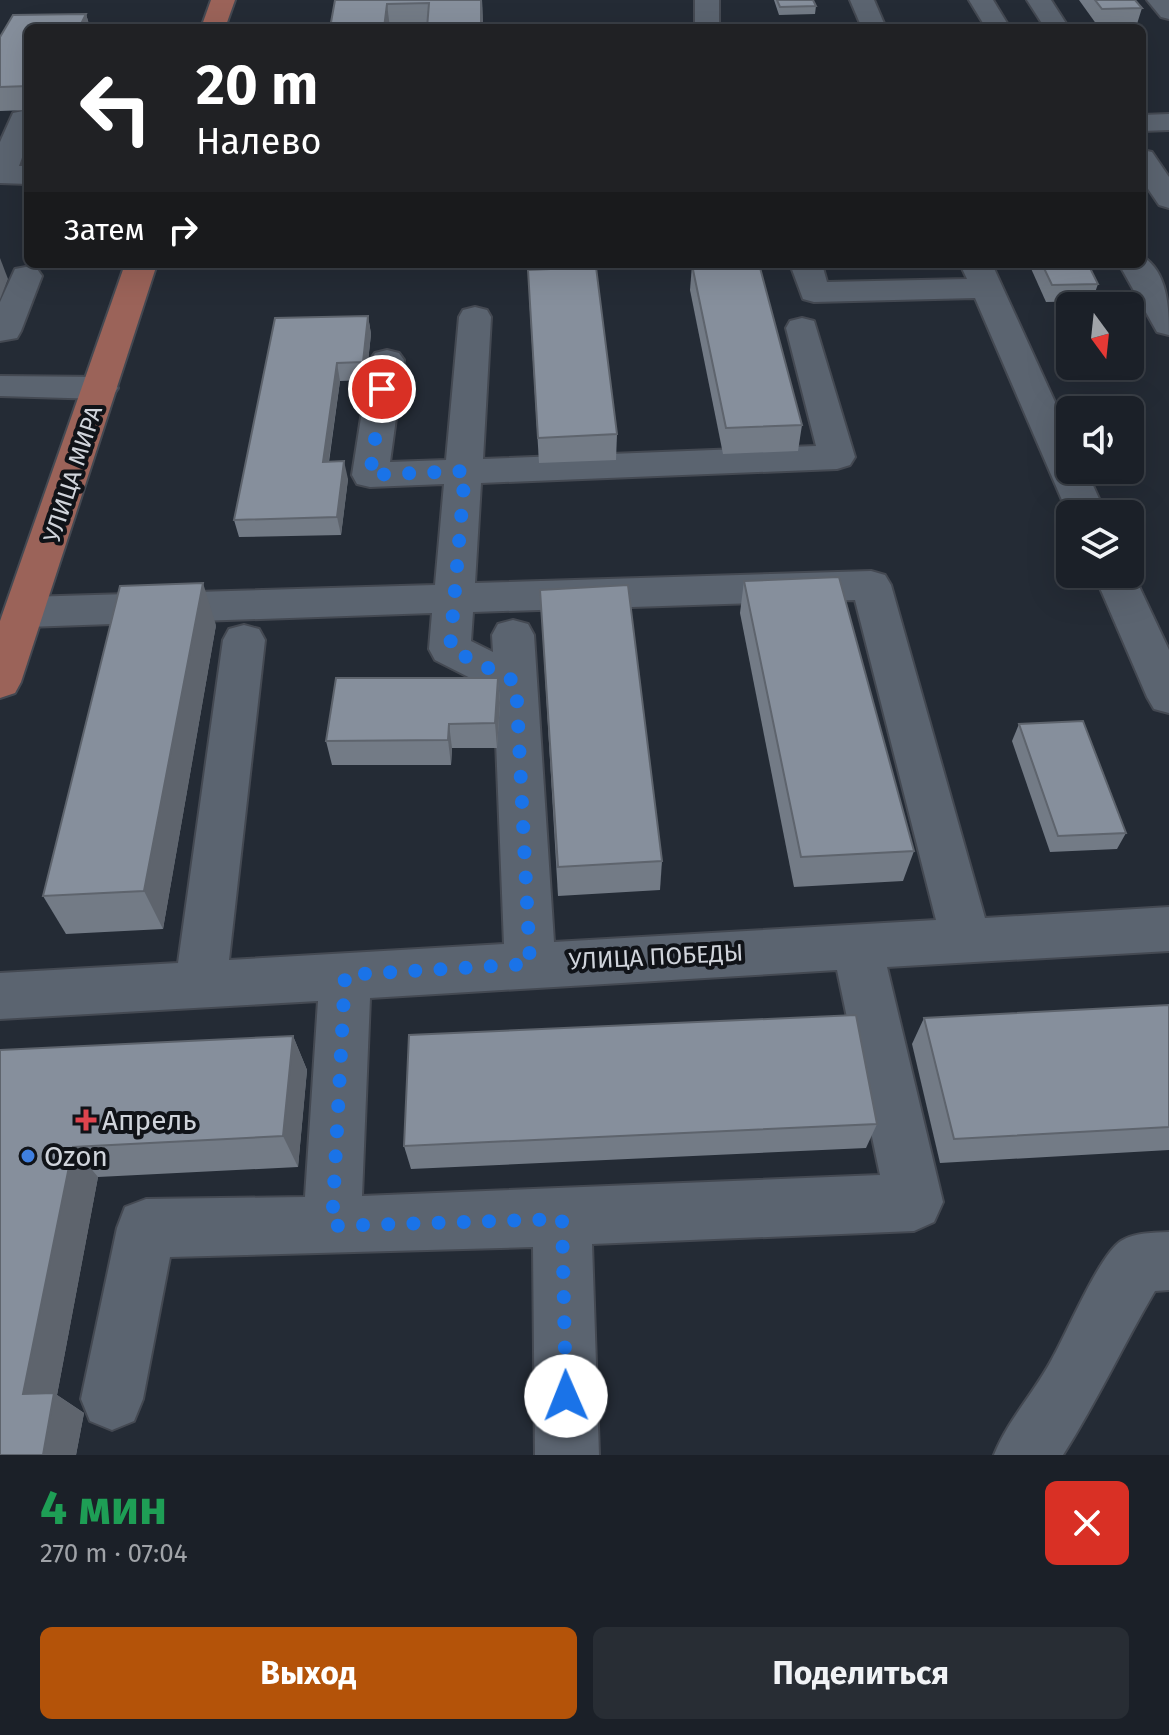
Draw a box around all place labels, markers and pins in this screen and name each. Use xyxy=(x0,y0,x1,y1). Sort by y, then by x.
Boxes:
pin xyxy=(348,355,416,423)
place label: Апрель xyxy=(102,1104,197,1137)
marker: Апрель xyxy=(77,1111,95,1129)
place label: Ozon xyxy=(44,1140,108,1173)
marker: Ozon xyxy=(19,1147,37,1165)

